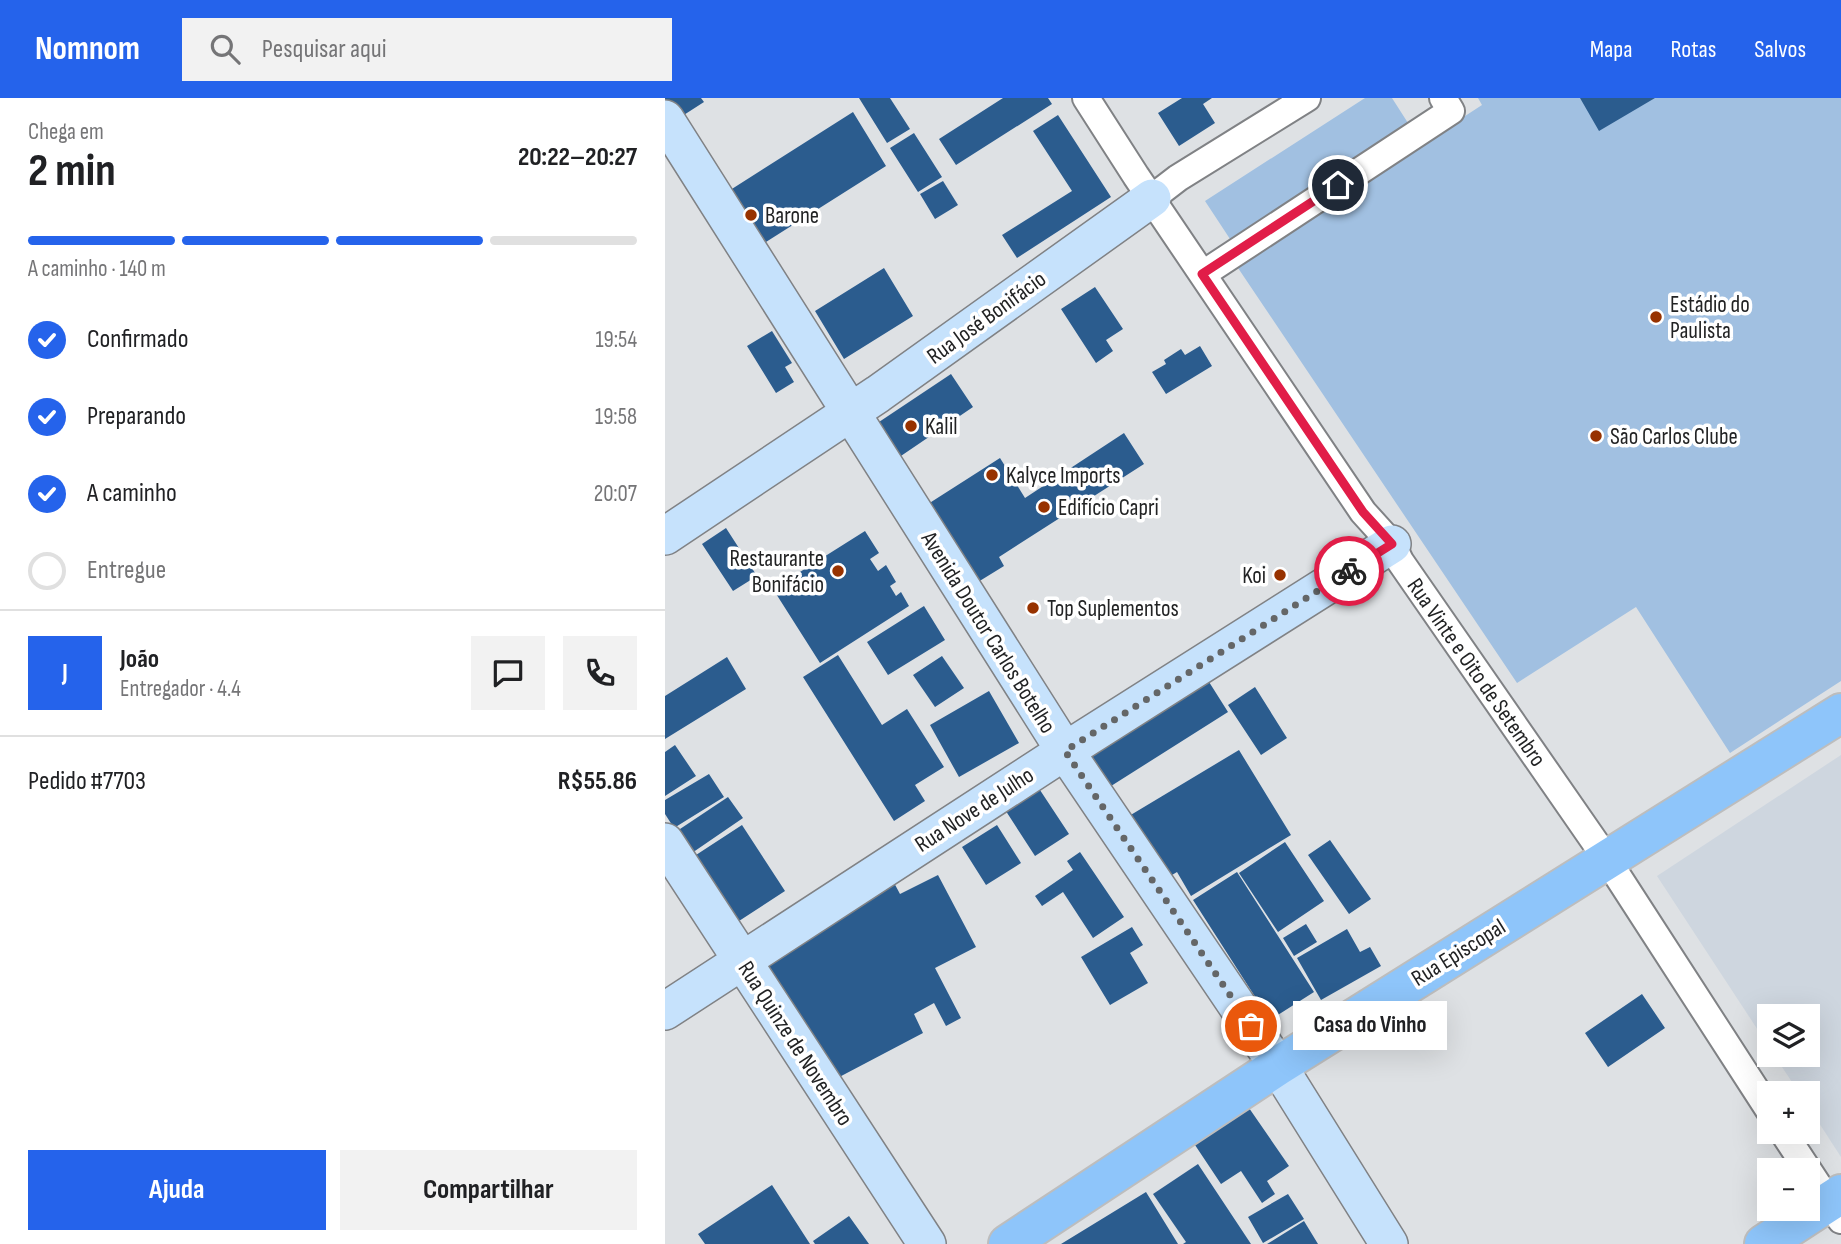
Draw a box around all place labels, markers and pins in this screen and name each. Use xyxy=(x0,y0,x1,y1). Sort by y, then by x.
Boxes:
pin xyxy=(1308,155,1368,215)
place label: Barone xyxy=(765,202,819,230)
marker: Barone xyxy=(743,207,759,223)
place label: Estádio do Paulista xyxy=(1670,291,1750,345)
marker: Estádio do Paulista xyxy=(1648,309,1664,325)
place label: Kalil xyxy=(925,413,957,441)
marker: Kalil xyxy=(903,418,919,434)
place label: São Carlos Clube xyxy=(1610,423,1738,451)
marker: São Carlos Clube xyxy=(1588,428,1604,444)
place label: Kalyce Imports xyxy=(1006,462,1121,490)
marker: Kalyce Imports xyxy=(984,467,1000,483)
place label: Edifício Capri xyxy=(1058,494,1159,522)
marker: Edifício Capri xyxy=(1036,499,1052,515)
place label: Restaurante Bonifácio xyxy=(730,545,824,599)
place label: Koi xyxy=(1242,562,1266,590)
marker: Restaurante Bonifácio xyxy=(830,563,846,579)
marker: Koi xyxy=(1272,567,1288,583)
place label: Top Suplementos xyxy=(1047,595,1179,623)
marker: Top Suplementos xyxy=(1025,600,1041,616)
pin xyxy=(1221,996,1281,1056)
callout: Casa do Vinho xyxy=(1293,1002,1447,1051)

